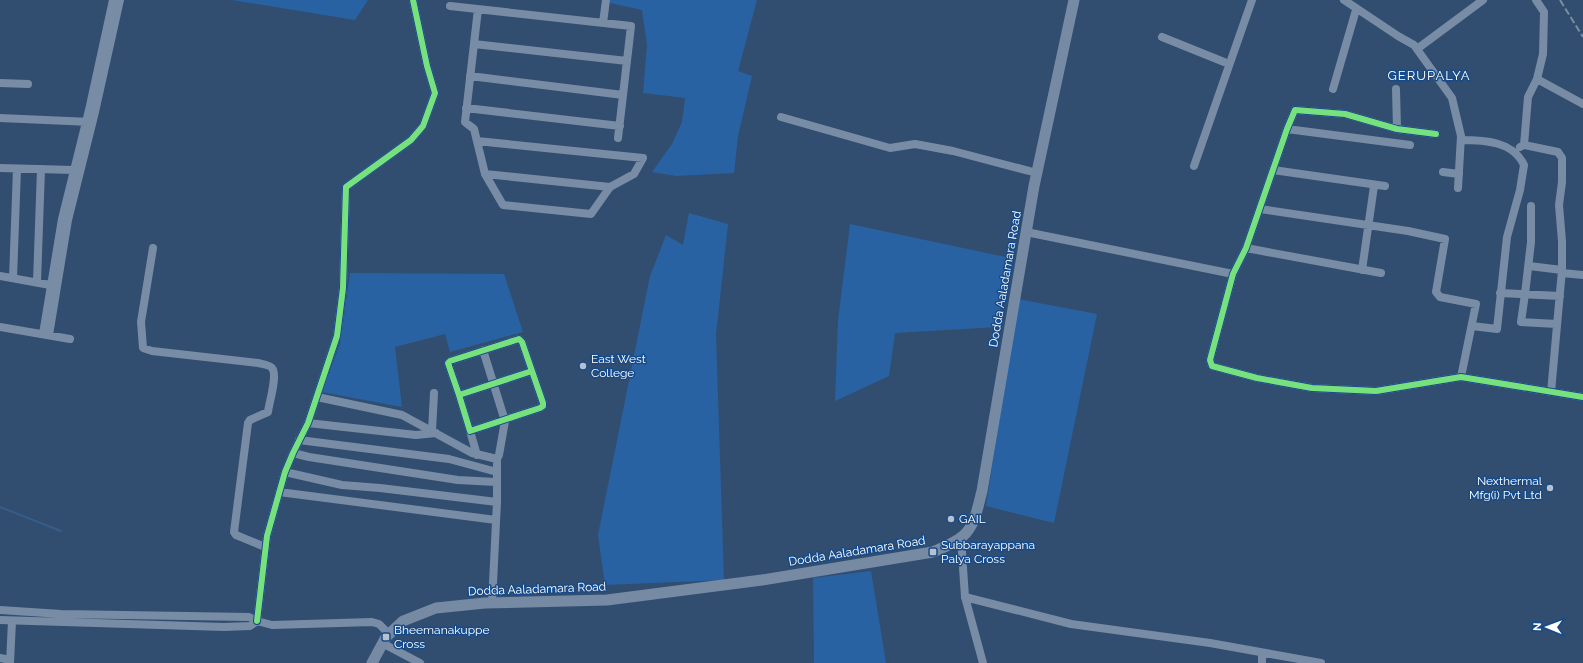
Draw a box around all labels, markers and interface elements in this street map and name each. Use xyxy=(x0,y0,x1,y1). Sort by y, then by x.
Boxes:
district label: GERUPALYA xyxy=(1387,68,1471,83)
street label: Dodda Aaladamara Road xyxy=(986,210,1024,348)
place label: East West College xyxy=(591,352,646,380)
marker: East West College xyxy=(578,361,588,371)
place label: Nexthermal Mfg(i) Pvt Ltd xyxy=(1469,474,1543,502)
marker: Nexthermal Mfg(i) Pvt Ltd xyxy=(1545,483,1555,493)
place label: GAIL xyxy=(959,512,986,526)
marker: GAIL xyxy=(946,514,956,524)
street label: Dodda Aaladamara Road xyxy=(788,533,926,569)
place label: Subbarayappana Palya Cross xyxy=(941,538,1035,566)
marker: Subbarayappana Palya Cross xyxy=(928,547,938,557)
street label: Dodda Aaladamara Road xyxy=(468,580,606,598)
north arrow xyxy=(1527,607,1567,647)
place label: Bheemanakuppe Cross xyxy=(394,623,490,651)
text: N xyxy=(1531,623,1544,631)
marker: Bheemanakuppe Cross xyxy=(381,632,391,642)

